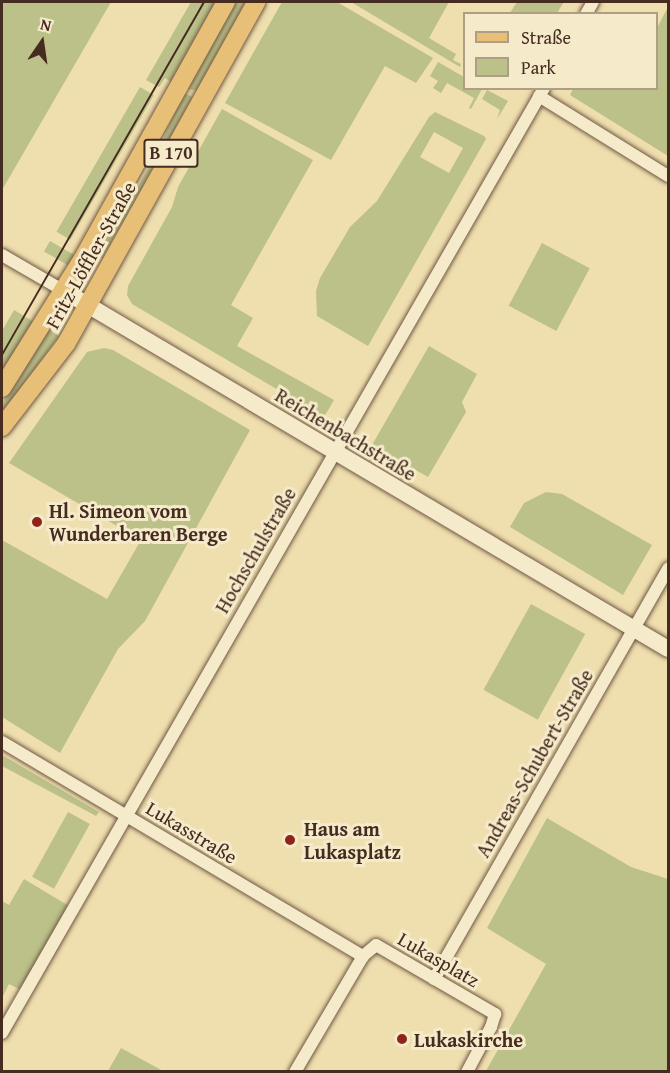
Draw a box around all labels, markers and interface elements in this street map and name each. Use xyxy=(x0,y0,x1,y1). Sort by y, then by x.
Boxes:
north arrow xyxy=(12,12,72,72)
text: N xyxy=(38,12,54,37)
legend xyxy=(463,12,658,90)
text: Straße xyxy=(521,24,571,51)
text: Park xyxy=(521,54,556,81)
road number: B 170 xyxy=(142,138,200,168)
street label: Fritz-Löffler-Straße xyxy=(40,177,140,333)
street label: Reichenbachstraße xyxy=(271,382,421,486)
street label: Hochschulstraße xyxy=(209,483,301,617)
place label: Hl. Simeon vom Wunderbaren Berge xyxy=(49,498,228,545)
marker: Hl. Simeon vom Wunderbaren Berge xyxy=(30,515,44,529)
street label: Andreas-Schubert-Straße xyxy=(470,665,598,861)
street label: Lukasstraße xyxy=(142,796,242,868)
place label: Haus am Lukasplatz xyxy=(304,816,401,863)
marker: Haus am Lukasplatz xyxy=(281,831,299,849)
street label: Lukasplatz xyxy=(394,926,484,992)
place label: Lukaskirche xyxy=(414,1027,523,1051)
marker: Lukaskirche xyxy=(395,1032,409,1046)

